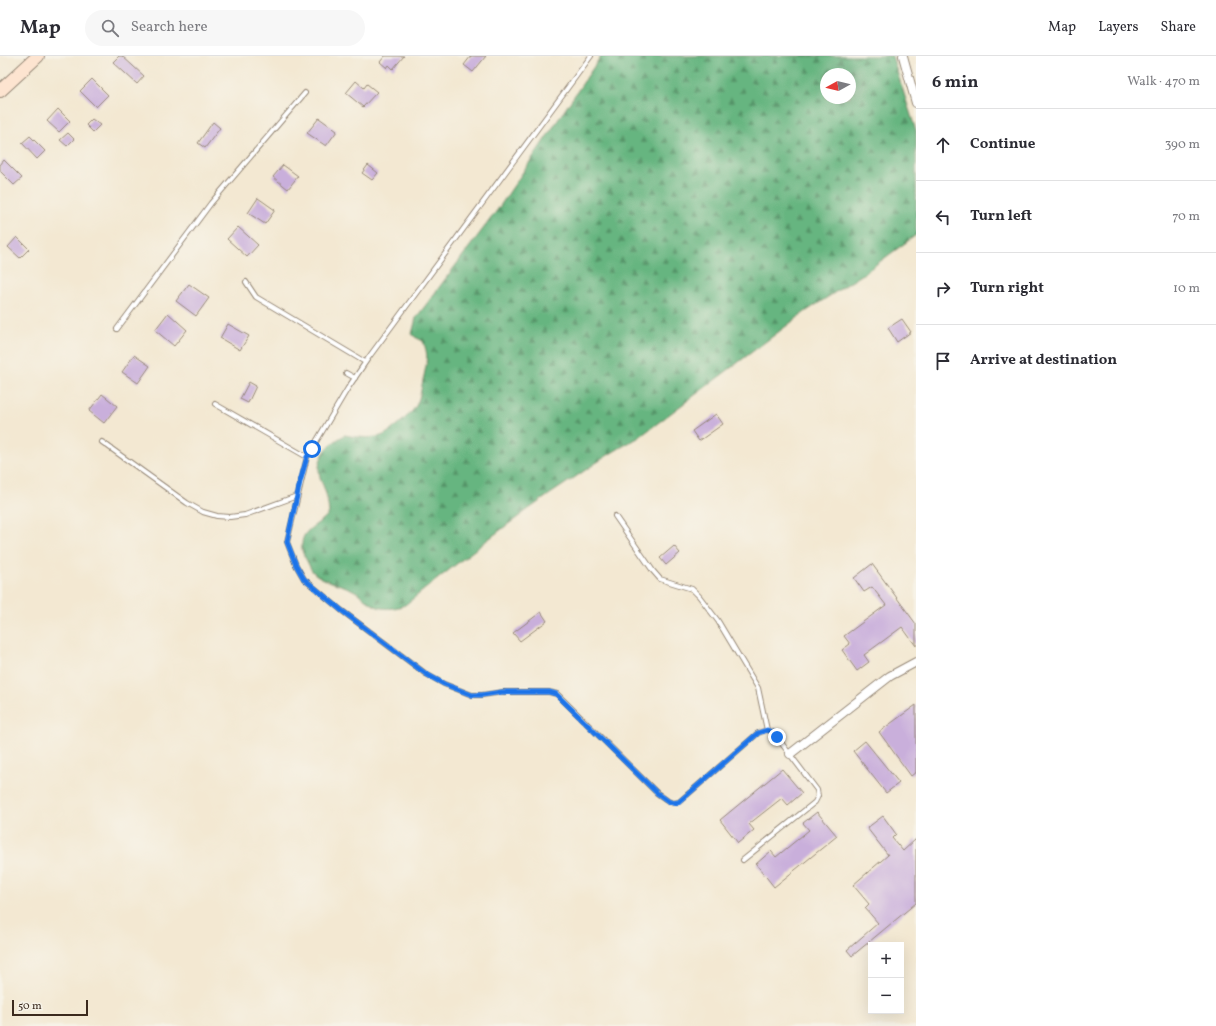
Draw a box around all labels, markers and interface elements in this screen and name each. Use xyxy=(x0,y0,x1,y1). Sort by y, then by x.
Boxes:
search box xyxy=(85,10,365,46)
text: Map xyxy=(20,15,61,41)
icon: search xyxy=(99,17,121,39)
text: Search here xyxy=(131,17,208,38)
text: Map xyxy=(1048,18,1076,37)
text: Layers xyxy=(1098,18,1138,37)
text: Share xyxy=(1160,18,1196,37)
north arrow xyxy=(820,68,856,104)
text: 6 min xyxy=(932,71,978,94)
text: Walk · 470 m xyxy=(1127,73,1200,91)
icon: ahead xyxy=(932,134,954,156)
text: Continue xyxy=(970,134,1035,155)
text: 390 m xyxy=(1165,136,1200,154)
icon: left xyxy=(932,206,954,228)
text: Turn left xyxy=(970,206,1032,227)
text: 70 m xyxy=(1172,208,1200,226)
icon: right xyxy=(932,278,954,300)
text: Turn right xyxy=(970,278,1044,299)
text: 10 m xyxy=(1173,280,1200,298)
icon: arrive xyxy=(932,350,954,372)
text: Arrive at destination xyxy=(970,350,1117,371)
route start xyxy=(303,440,321,458)
route end xyxy=(768,728,786,746)
map controls xyxy=(868,942,904,1014)
button: + xyxy=(868,942,904,978)
button: − xyxy=(868,978,904,1014)
scale bar xyxy=(12,998,88,1017)
text: 50 m xyxy=(18,999,42,1014)

